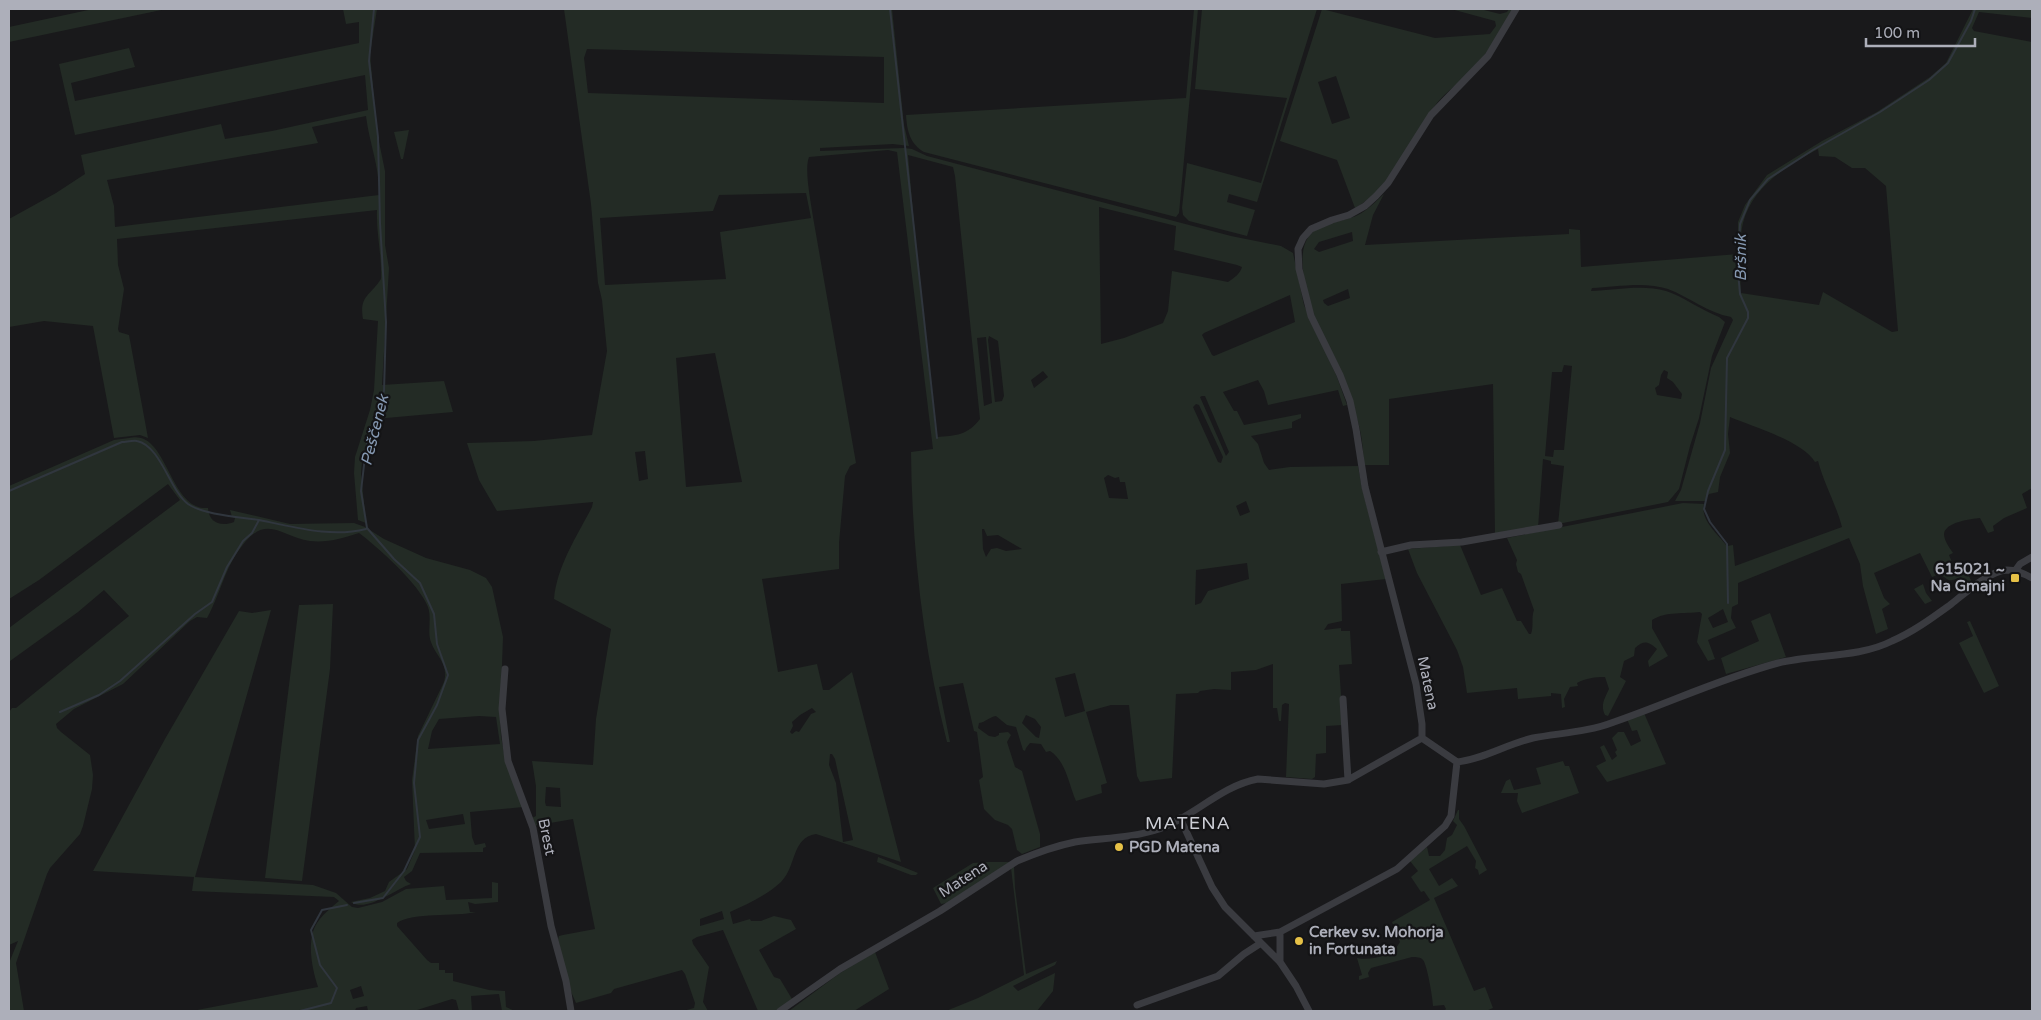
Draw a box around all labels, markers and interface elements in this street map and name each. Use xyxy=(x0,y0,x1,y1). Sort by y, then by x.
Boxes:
scale bar xyxy=(1866,15,1975,47)
text: 100 m xyxy=(1874,24,1920,42)
water label: Bršnik xyxy=(1731,233,1751,282)
water label: Peščenek xyxy=(357,392,394,468)
place label: 615021 ~ Na Gmajni xyxy=(1930,560,2005,596)
marker: 615021 ~ Na Gmajni xyxy=(2009,572,2021,584)
street label: Matena xyxy=(1414,655,1442,711)
district label: MATENA xyxy=(1145,812,1231,834)
street label: Brest xyxy=(534,817,560,857)
place label: PGD Matena xyxy=(1129,838,1220,856)
marker: PGD Matena xyxy=(1113,841,1125,853)
street label: Matena xyxy=(935,857,991,901)
place label: Cerkev sv. Mohorja in Fortunata xyxy=(1309,923,1444,958)
marker: Cerkev sv. Mohorja in Fortunata xyxy=(1293,935,1305,947)

